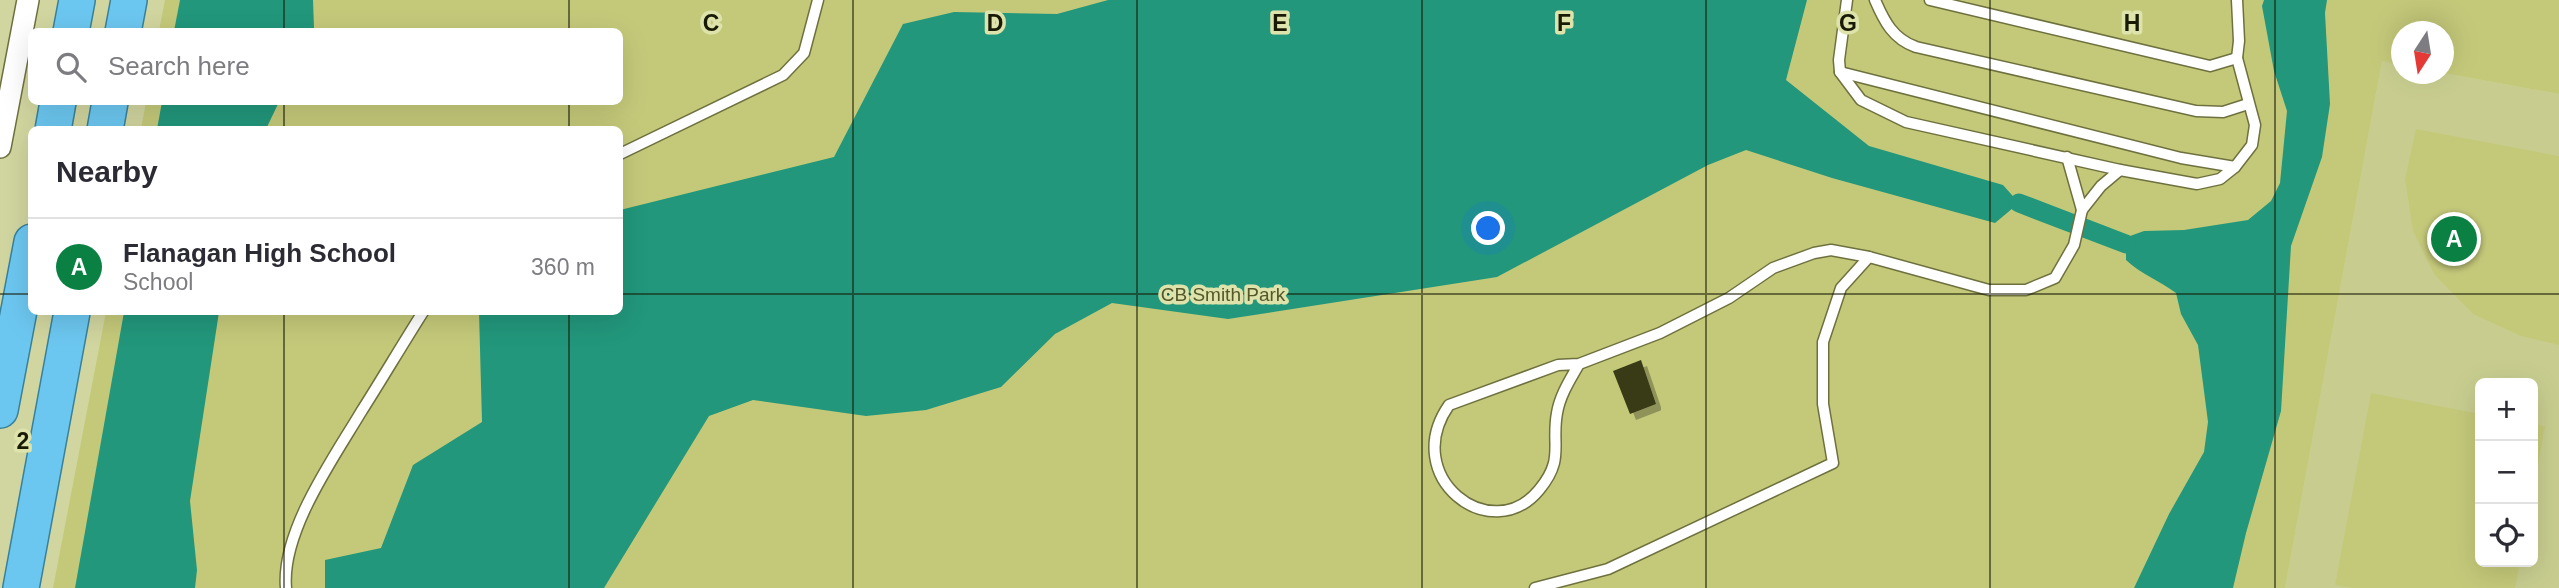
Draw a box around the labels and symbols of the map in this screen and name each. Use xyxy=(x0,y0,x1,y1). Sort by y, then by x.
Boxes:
text: C xyxy=(703,10,719,36)
text: D xyxy=(987,10,1003,36)
text: E xyxy=(1272,10,1288,36)
text: F xyxy=(1557,10,1571,36)
text: G xyxy=(1839,10,1857,36)
text: H xyxy=(2124,10,2140,36)
north arrow xyxy=(2391,21,2454,84)
your location xyxy=(1471,211,1505,245)
pin: A xyxy=(2431,213,2477,265)
park label: CB Smith Park xyxy=(1161,284,1286,305)
text: 2 xyxy=(17,428,29,454)

